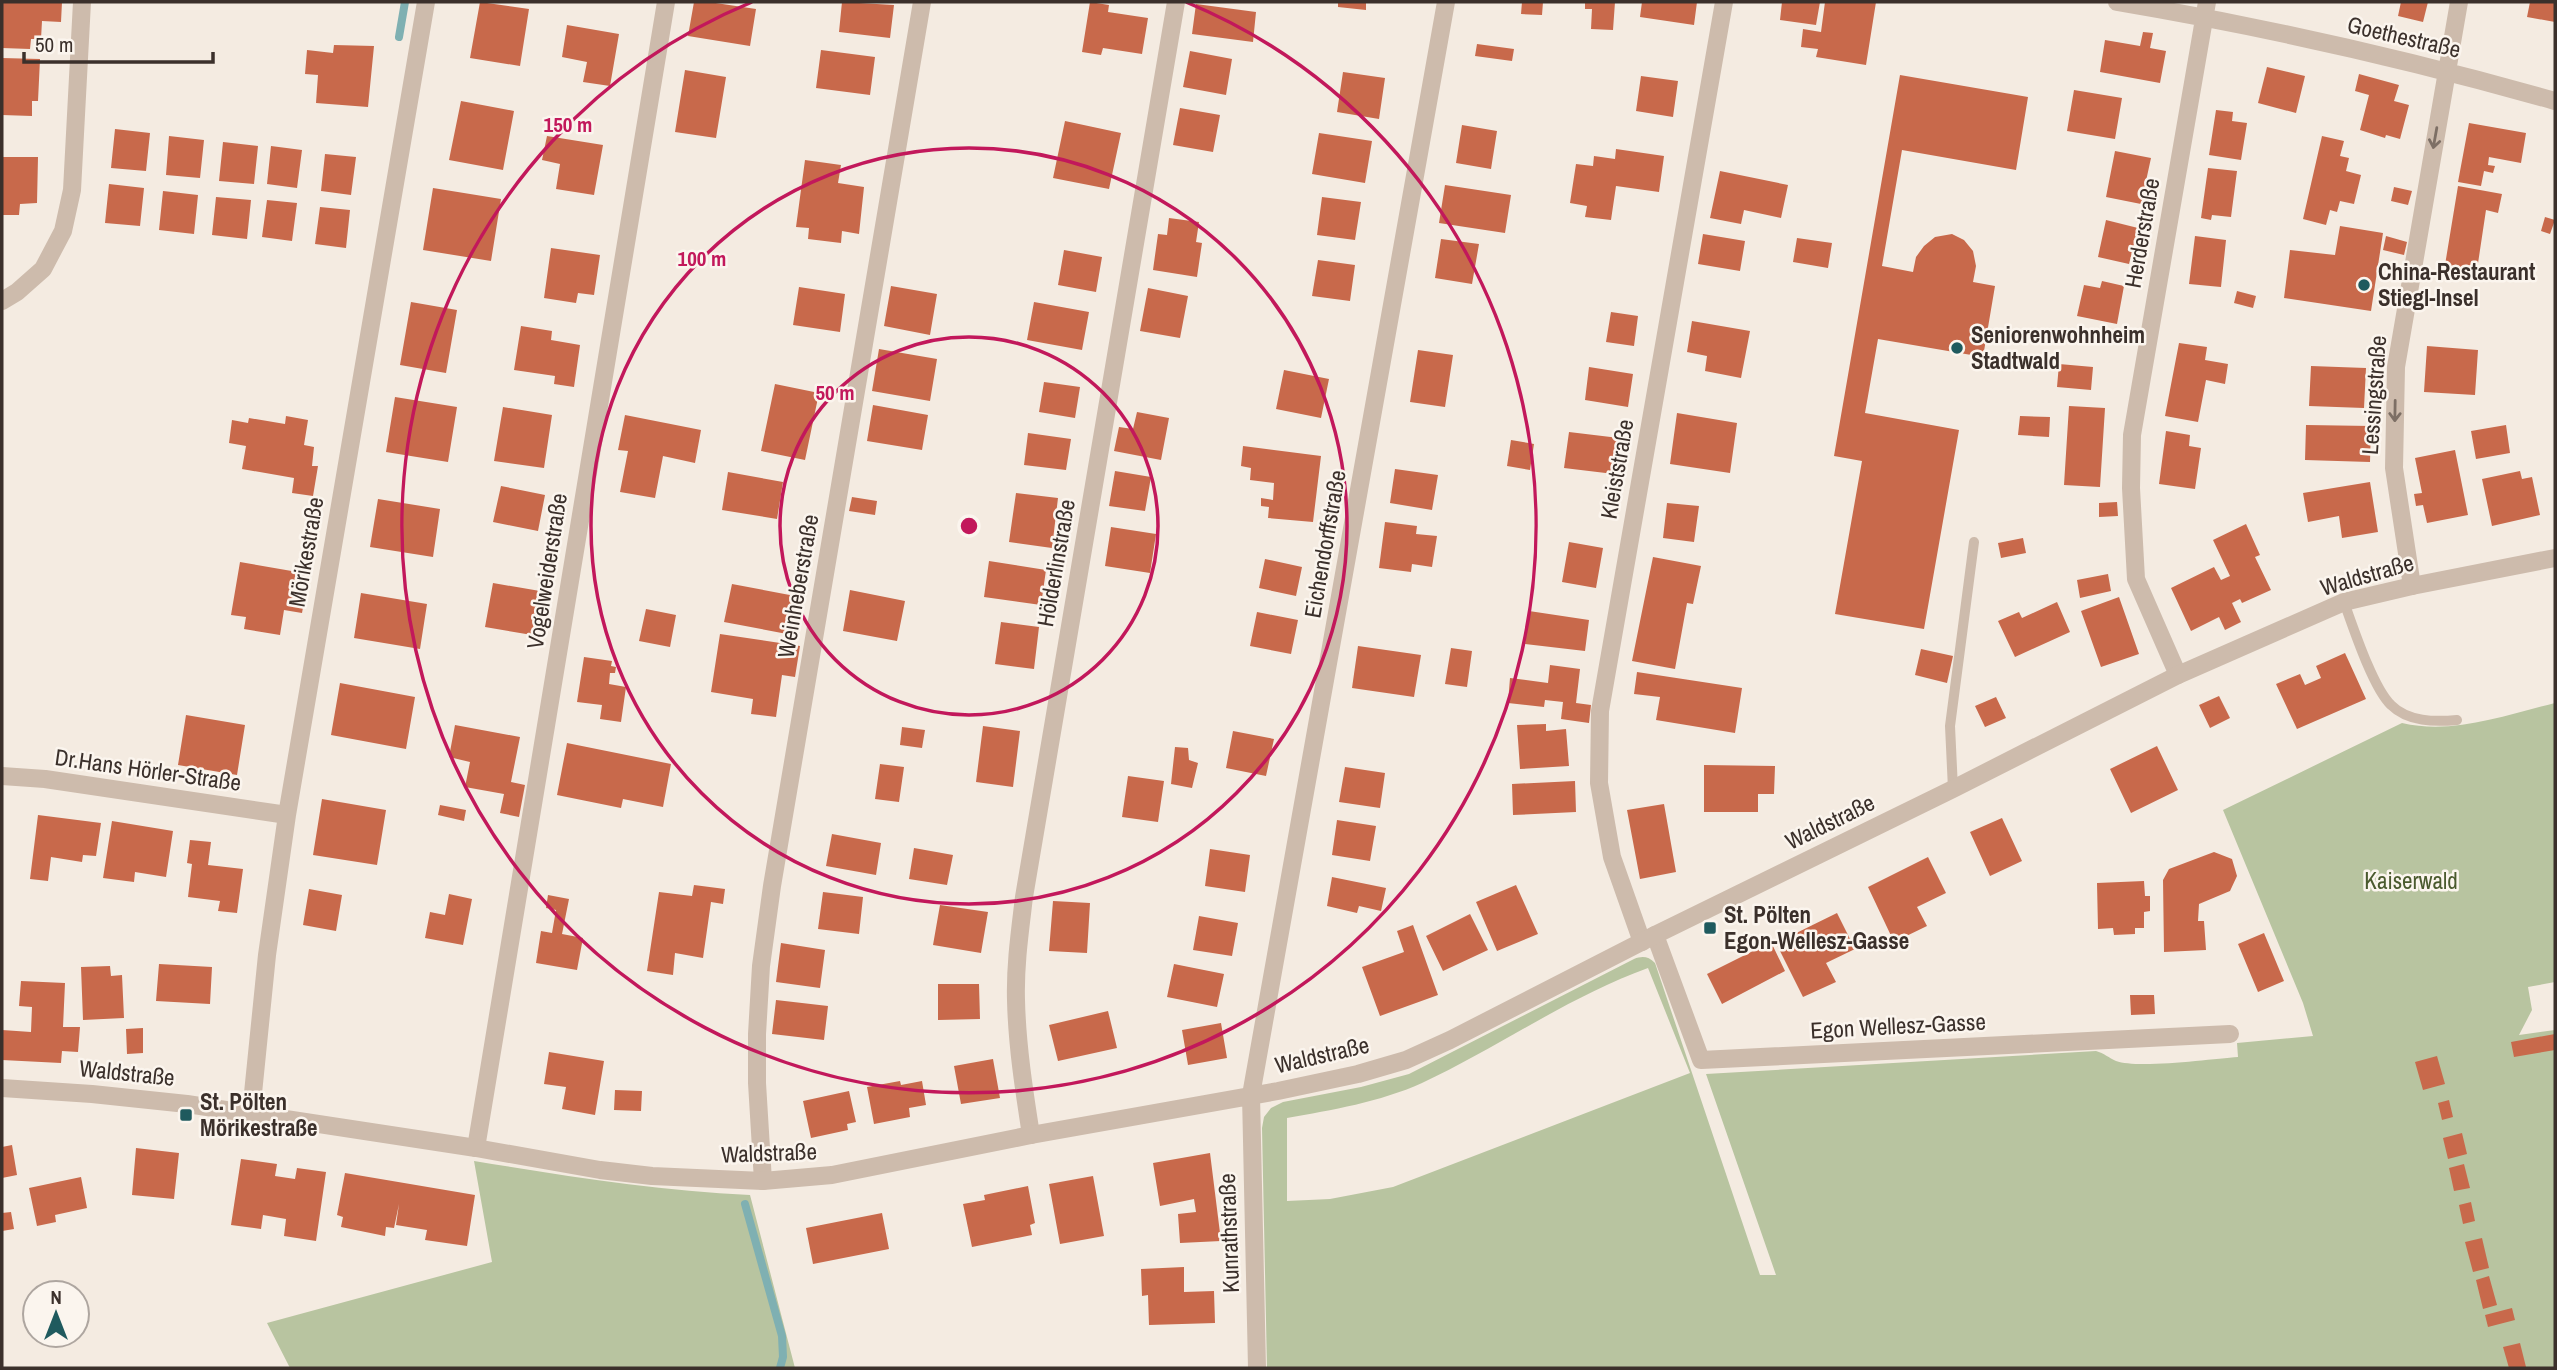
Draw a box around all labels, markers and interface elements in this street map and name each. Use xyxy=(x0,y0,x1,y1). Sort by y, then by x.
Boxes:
street label: Goethestraße xyxy=(2344,8,2464,65)
scale bar xyxy=(24,21,214,65)
text: 50 m xyxy=(35,30,73,59)
text: 150 m xyxy=(544,110,592,139)
one-way arrow xyxy=(2428,126,2441,149)
street label: Herderstraße xyxy=(2117,176,2166,290)
text: 100 m xyxy=(678,244,726,273)
place label: China-Restaurant Stiegl-Insel xyxy=(2378,256,2535,313)
marker: China-Restaurant Stiegl-Insel xyxy=(2356,277,2372,293)
place label: Seniorenwohnheim Stadtwald xyxy=(1971,319,2145,376)
street label: Lessingstraße xyxy=(2354,334,2393,456)
marker: Seniorenwohnheim Stadtwald xyxy=(1949,340,1965,356)
text: 50 m xyxy=(815,378,855,407)
one-way arrow xyxy=(2388,399,2402,422)
street label: Kleiststraße xyxy=(1593,417,1641,521)
street label: Eichendorffstraße xyxy=(1296,468,1353,620)
street label: Vogelweiderstraße xyxy=(519,491,574,651)
street label: Mörikestraße xyxy=(281,495,330,609)
street label: Hölderlinstraße xyxy=(1029,497,1082,629)
street label: Weinheberstraße xyxy=(770,512,825,660)
centre of rings xyxy=(957,514,981,538)
street label: Waldstraße xyxy=(2317,546,2417,603)
street label: Dr.Hans Hörler-Straße xyxy=(53,741,243,798)
street label: Waldstraße xyxy=(1780,787,1880,856)
park label: Kaiserwald xyxy=(2364,865,2458,896)
place label: St. Pölten Egon-Wellesz-Gasse xyxy=(1724,899,1909,956)
marker: St. Pölten Egon-Wellesz-Gasse xyxy=(1702,920,1718,936)
street label: Egon Wellesz-Gasse xyxy=(1809,1005,1987,1046)
street label: Waldstraße xyxy=(1272,1029,1372,1080)
street label: Waldstraße xyxy=(78,1052,176,1093)
place label: St. Pölten Mörikestraße xyxy=(200,1086,317,1143)
marker: St. Pölten Mörikestraße xyxy=(178,1107,194,1123)
street label: Waldstraße xyxy=(721,1135,817,1170)
street label: Kunrathstraße xyxy=(1211,1173,1246,1293)
north arrow xyxy=(21,1279,91,1349)
text: N xyxy=(50,1284,62,1310)

